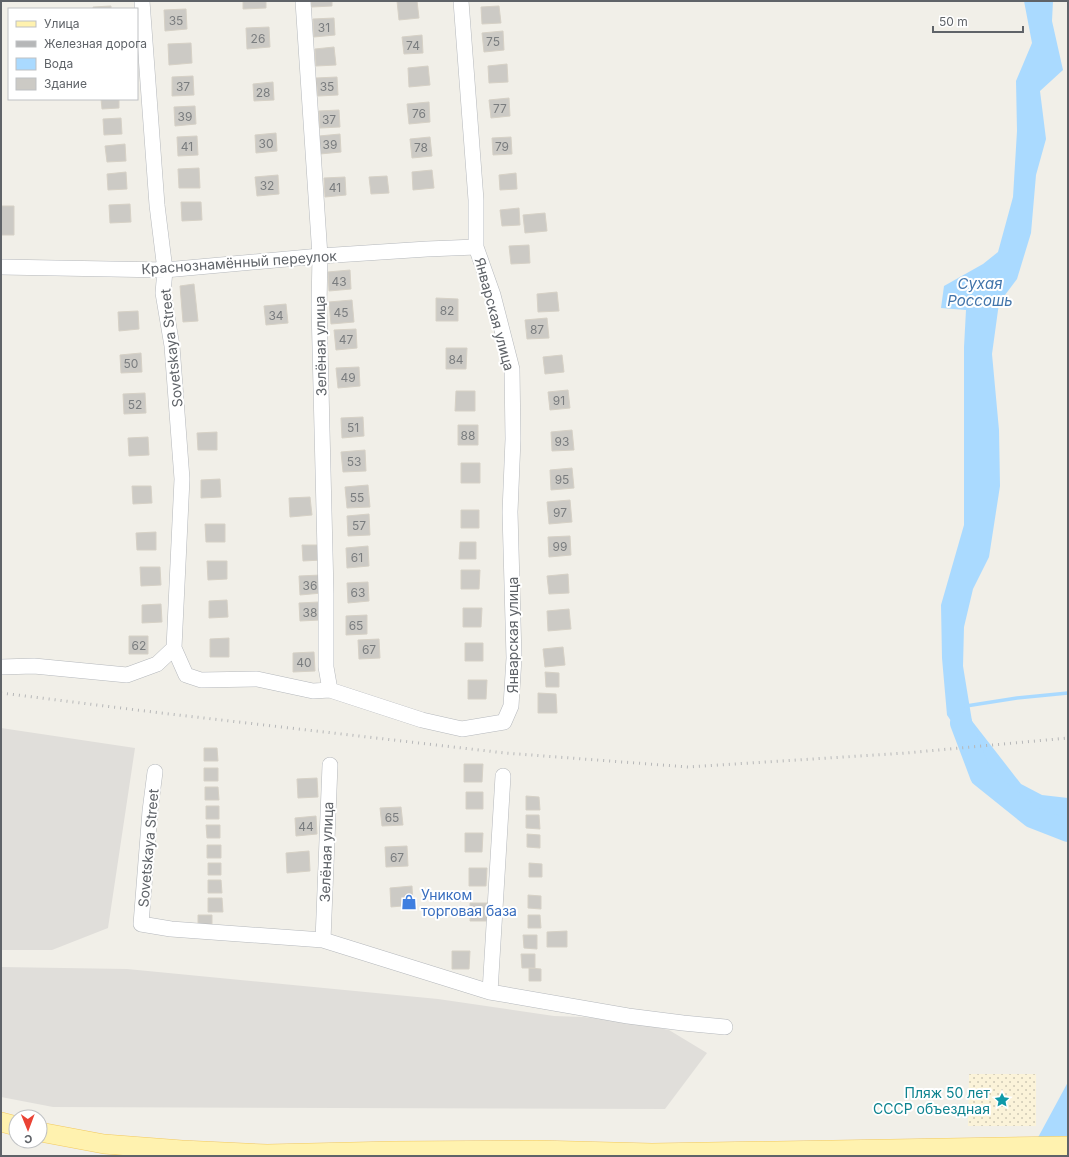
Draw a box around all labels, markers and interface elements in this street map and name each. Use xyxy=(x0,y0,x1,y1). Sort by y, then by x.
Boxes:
legend xyxy=(8,8,138,100)
scale bar xyxy=(933,8,1023,34)
house number: 35 xyxy=(169,13,183,28)
text: 50 m xyxy=(939,14,968,29)
text: Улица xyxy=(44,16,79,31)
house number: 31 xyxy=(318,20,330,35)
house number: 26 xyxy=(251,31,265,46)
house number: 75 xyxy=(486,34,500,49)
text: Железная дорога xyxy=(44,36,147,51)
house number: 74 xyxy=(406,38,420,53)
text: Вода xyxy=(44,56,73,71)
text: Здание xyxy=(44,76,87,91)
house number: 37 xyxy=(176,79,190,94)
house number: 35 xyxy=(320,79,334,94)
house number: 28 xyxy=(256,85,270,100)
house number: 77 xyxy=(493,101,507,116)
house number: 76 xyxy=(412,106,426,121)
house number: 39 xyxy=(178,109,192,124)
house number: 37 xyxy=(322,112,336,127)
house number: 30 xyxy=(259,136,273,151)
house number: 39 xyxy=(323,137,337,152)
house number: 41 xyxy=(181,139,193,154)
house number: 79 xyxy=(495,139,509,154)
house number: 78 xyxy=(414,140,428,155)
house number: 32 xyxy=(260,178,274,193)
house number: 41 xyxy=(329,180,341,195)
street label: Краснознамённый переулок xyxy=(141,247,338,277)
street label: Январская улица xyxy=(472,256,518,372)
house number: 43 xyxy=(331,274,347,289)
water label: Сухая Россошь xyxy=(947,274,1013,310)
street label: Sovetskaya Street xyxy=(156,287,186,408)
street label: Зелёная улица xyxy=(311,296,329,396)
house number: 82 xyxy=(440,303,454,318)
house number: 45 xyxy=(333,305,349,320)
house number: 34 xyxy=(268,308,284,323)
house number: 87 xyxy=(530,322,544,337)
house number: 47 xyxy=(339,332,353,347)
house number: 84 xyxy=(448,352,464,367)
house number: 50 xyxy=(124,356,138,371)
house number: 49 xyxy=(340,370,356,385)
house number: 91 xyxy=(553,393,565,408)
house number: 52 xyxy=(128,397,142,412)
house number: 51 xyxy=(347,420,359,435)
house number: 88 xyxy=(461,428,475,443)
house number: 93 xyxy=(555,434,569,449)
house number: 53 xyxy=(347,454,361,469)
house number: 95 xyxy=(555,472,569,487)
house number: 55 xyxy=(350,490,364,505)
house number: 97 xyxy=(553,505,567,520)
house number: 57 xyxy=(352,518,366,533)
house number: 99 xyxy=(553,539,567,554)
house number: 61 xyxy=(351,550,363,565)
street label: Январская улица xyxy=(504,577,521,693)
house number: 36 xyxy=(303,578,317,593)
house number: 63 xyxy=(351,585,365,600)
house number: 38 xyxy=(303,605,317,620)
house number: 65 xyxy=(349,618,363,633)
house number: 62 xyxy=(132,638,146,653)
house number: 67 xyxy=(362,642,376,657)
house number: 40 xyxy=(296,655,312,670)
street label: Sovetskaya Street xyxy=(134,788,162,908)
street label: Зелёная улица xyxy=(316,801,336,903)
house number: 65 xyxy=(385,810,399,825)
house number: 44 xyxy=(298,819,314,834)
house number: 67 xyxy=(390,850,404,865)
place label: Уником торговая база xyxy=(421,886,517,919)
shop icon: Уником торговая база xyxy=(400,893,418,911)
place label: Пляж 50 лет СССР объездная xyxy=(873,1084,990,1117)
place icon: Пляж 50 лет СССР объездная xyxy=(993,1091,1011,1109)
north arrow xyxy=(8,1109,48,1149)
text: С xyxy=(24,1132,32,1146)

